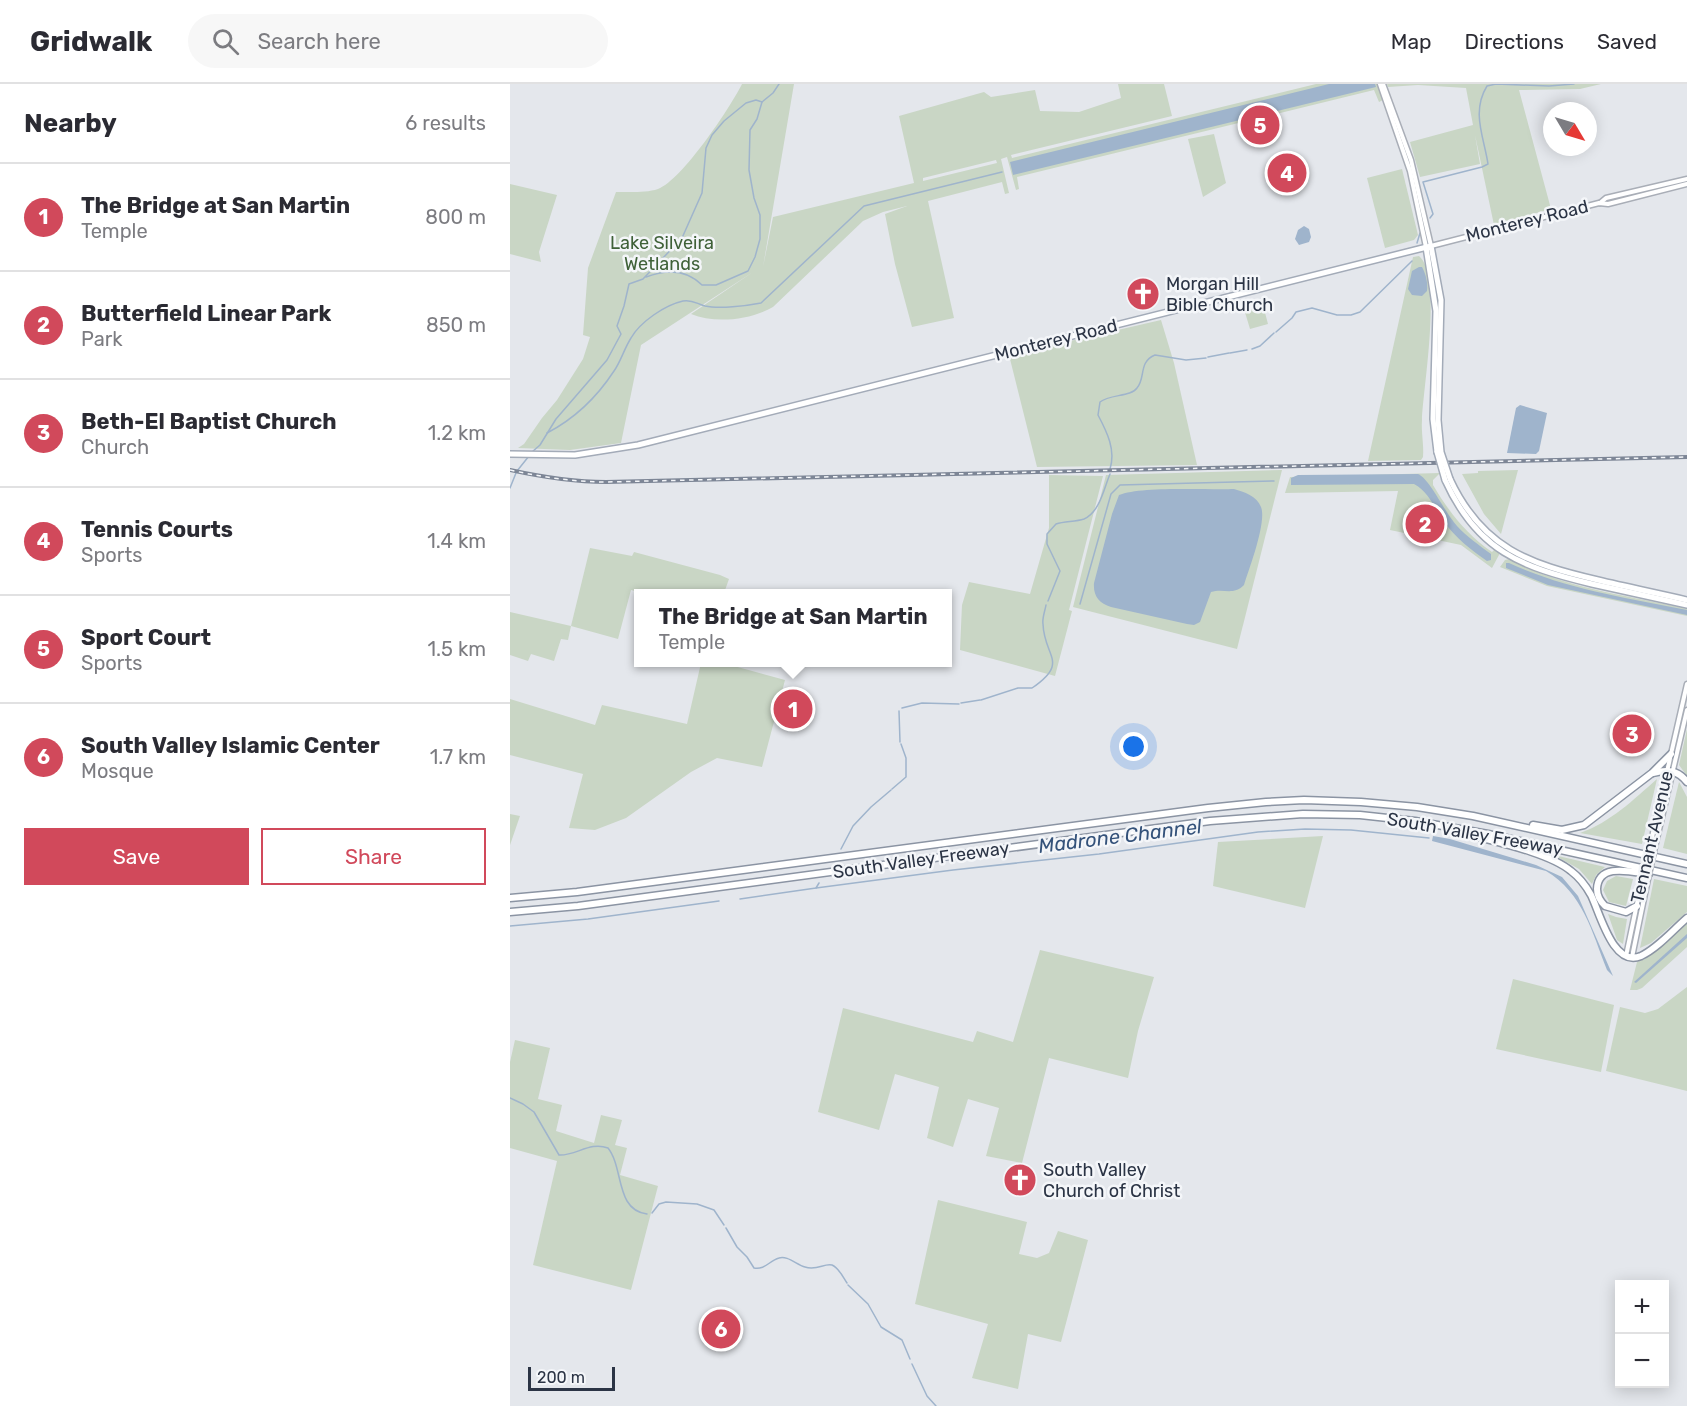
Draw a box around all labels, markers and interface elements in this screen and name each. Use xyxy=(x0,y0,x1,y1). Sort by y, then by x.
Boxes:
search box xyxy=(188,14,608,68)
text: Gridwalk xyxy=(30,25,152,58)
icon: search xyxy=(209,25,242,58)
text: Search here xyxy=(257,28,381,55)
text: Map xyxy=(1391,29,1432,54)
text: Directions xyxy=(1465,29,1564,54)
text: Saved xyxy=(1597,29,1657,54)
pin: 5 xyxy=(1240,102,1280,147)
north arrow xyxy=(1543,102,1597,156)
text: Nearby xyxy=(24,108,117,139)
text: 6 results xyxy=(405,111,486,135)
pin: 4 xyxy=(1268,150,1306,196)
text: The Bridge at San Martin xyxy=(81,192,350,219)
street label: Monterey Road xyxy=(1463,195,1591,247)
text: 1 xyxy=(39,205,48,229)
text: 800 m xyxy=(425,205,486,229)
text: Temple xyxy=(81,219,148,243)
park label: Lake Silveira Wetlands xyxy=(610,232,714,275)
place label: Morgan Hill Bible Church xyxy=(1166,273,1273,316)
church icon: Morgan Hill Bible Church xyxy=(1125,276,1161,312)
text: Butterfield Linear Park xyxy=(81,300,331,327)
text: 2 xyxy=(37,313,50,337)
text: 850 m xyxy=(426,313,486,337)
street label: Monterey Road xyxy=(992,314,1120,366)
text: Park xyxy=(81,327,123,351)
text: Beth-El Baptist Church xyxy=(81,408,337,435)
text: 3 xyxy=(37,421,50,445)
text: 1.2 km xyxy=(428,421,486,445)
text: Church xyxy=(81,435,149,459)
pin: 2 xyxy=(1406,502,1444,546)
text: Tennis Courts xyxy=(81,516,233,543)
text: 4 xyxy=(37,529,50,553)
text: 1.4 km xyxy=(427,529,486,553)
text: Sports xyxy=(81,543,142,567)
popup xyxy=(634,589,952,667)
text: The Bridge at San Martin xyxy=(658,603,928,630)
text: Sport Court xyxy=(81,624,211,651)
text: Temple xyxy=(658,630,725,654)
text: 5 xyxy=(37,637,50,661)
text: 1.5 km xyxy=(428,637,486,661)
text: Sports xyxy=(81,651,142,675)
pin: 1 xyxy=(774,686,812,732)
pin: 3 xyxy=(1612,712,1652,756)
text: South Valley Islamic Center xyxy=(81,732,380,759)
your location xyxy=(1119,732,1148,761)
text: 6 xyxy=(37,745,50,769)
text: 1.7 km xyxy=(430,745,486,769)
text: Mosque xyxy=(81,759,154,783)
street label: Tennant Avenue xyxy=(1626,769,1678,905)
street label: South Valley Freeway xyxy=(1385,808,1565,860)
water label: Madrone Channel xyxy=(1037,814,1204,858)
button: Save xyxy=(24,828,249,885)
button: Share xyxy=(261,828,486,885)
street label: South Valley Freeway xyxy=(831,837,1011,883)
place label: South Valley Church of Christ xyxy=(1043,1159,1180,1202)
church icon: South Valley Church of Christ xyxy=(1002,1162,1038,1198)
map controls xyxy=(1615,1280,1669,1388)
button: + xyxy=(1615,1280,1669,1334)
pin: 6 xyxy=(702,1306,740,1352)
button: − xyxy=(1615,1334,1669,1388)
scale bar xyxy=(528,1364,615,1392)
text: 200 m xyxy=(537,1368,585,1387)

